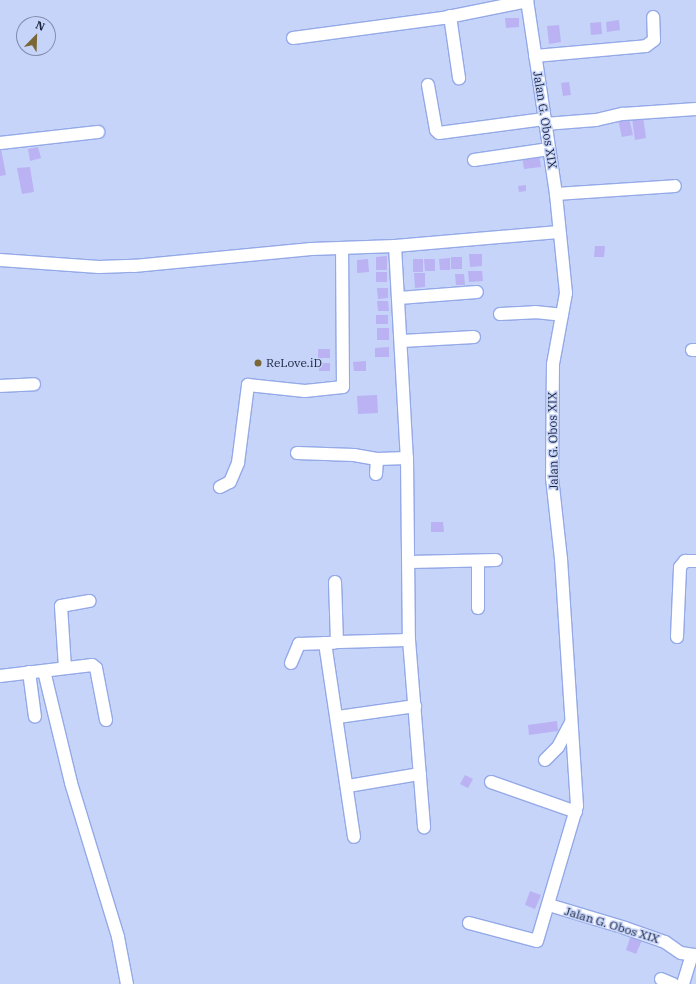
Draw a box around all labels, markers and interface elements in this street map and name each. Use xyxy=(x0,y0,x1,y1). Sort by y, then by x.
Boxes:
north arrow xyxy=(16,16,56,56)
text: N xyxy=(34,18,47,34)
street label: Jalan G. Obos XIX xyxy=(530,70,560,170)
place label: ReLove.iD xyxy=(266,356,322,370)
marker: ReLove.iD xyxy=(253,358,263,368)
street label: Jalan G. Obos XIX xyxy=(545,392,561,490)
street label: Jalan G. Obos XIX xyxy=(563,904,661,946)

